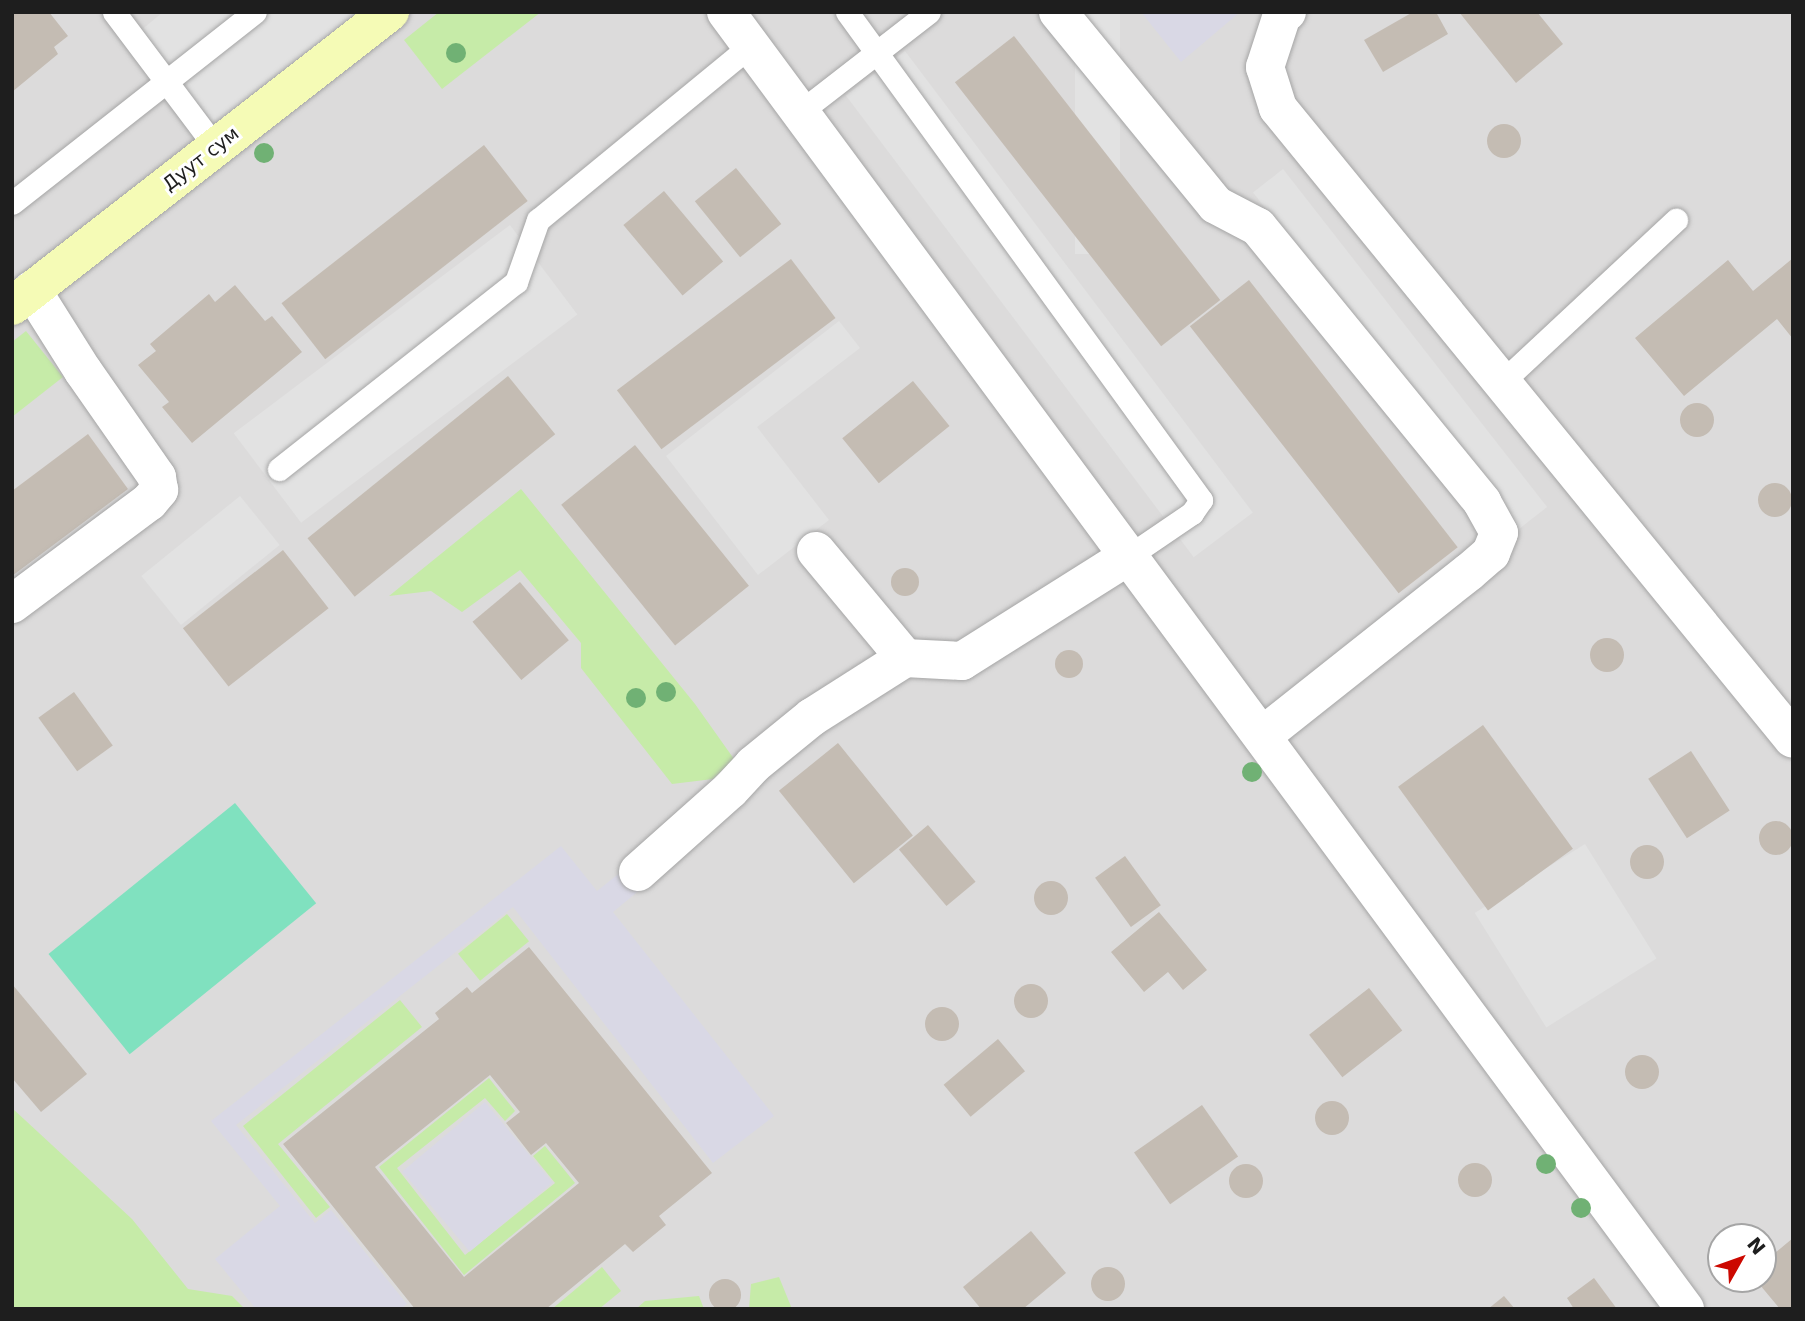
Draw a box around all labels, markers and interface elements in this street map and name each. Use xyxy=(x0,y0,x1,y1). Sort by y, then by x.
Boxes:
street label: Дуут сум xyxy=(158,122,244,196)
north arrow xyxy=(1707,1223,1777,1293)
text: N xyxy=(1743,1233,1770,1259)

